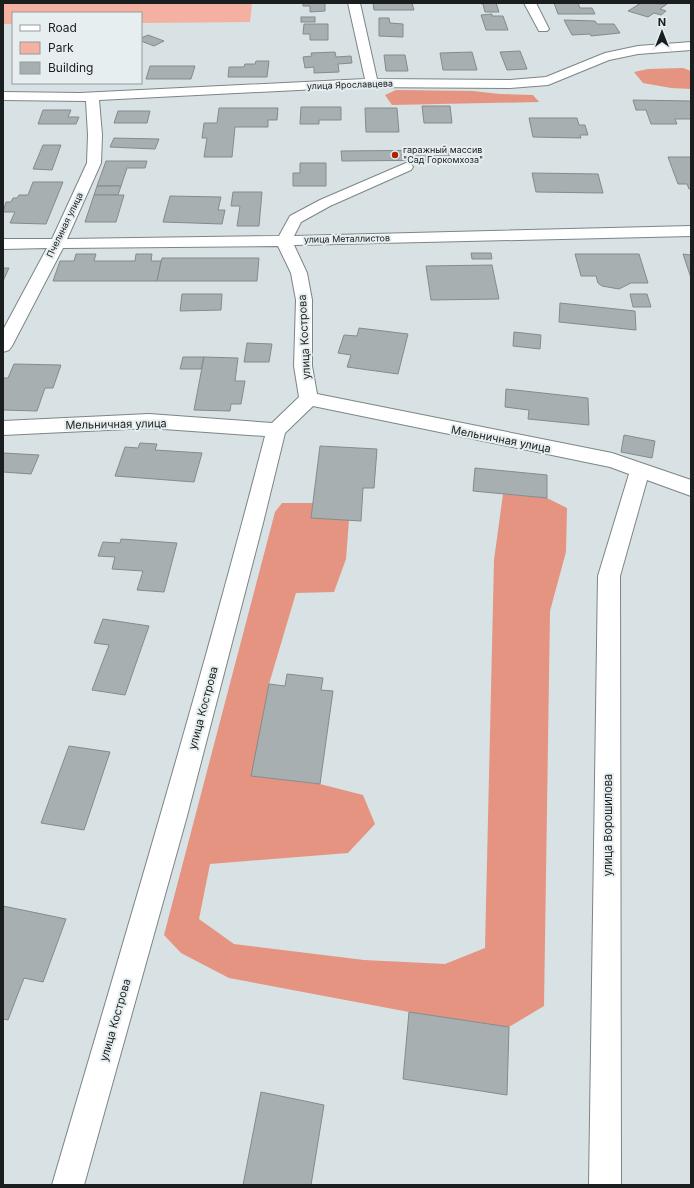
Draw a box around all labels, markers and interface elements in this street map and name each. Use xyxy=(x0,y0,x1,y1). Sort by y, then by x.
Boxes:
legend xyxy=(12,12,142,84)
north arrow xyxy=(642,12,682,52)
text: N xyxy=(658,15,666,29)
text: Road xyxy=(48,20,77,35)
text: Park xyxy=(48,40,74,55)
text: Building xyxy=(48,60,93,75)
street label: улица Ярославцева xyxy=(307,78,393,91)
place label: гаражный массив "Сад Горкомхоза" xyxy=(403,144,483,165)
marker: гаражный массив "Сад Горкомхоза" xyxy=(390,150,400,160)
street label: Пчелиная улица xyxy=(44,190,85,259)
street label: улица Металлистов xyxy=(304,232,390,245)
street label: улица Кострова xyxy=(295,294,313,380)
street label: Мельничная улица xyxy=(65,416,167,432)
street label: Мельничная улица xyxy=(450,422,552,456)
street label: улица Кострова xyxy=(185,665,221,751)
street label: улица Ворошилова xyxy=(601,774,615,876)
street label: улица Кострова xyxy=(97,977,133,1063)

